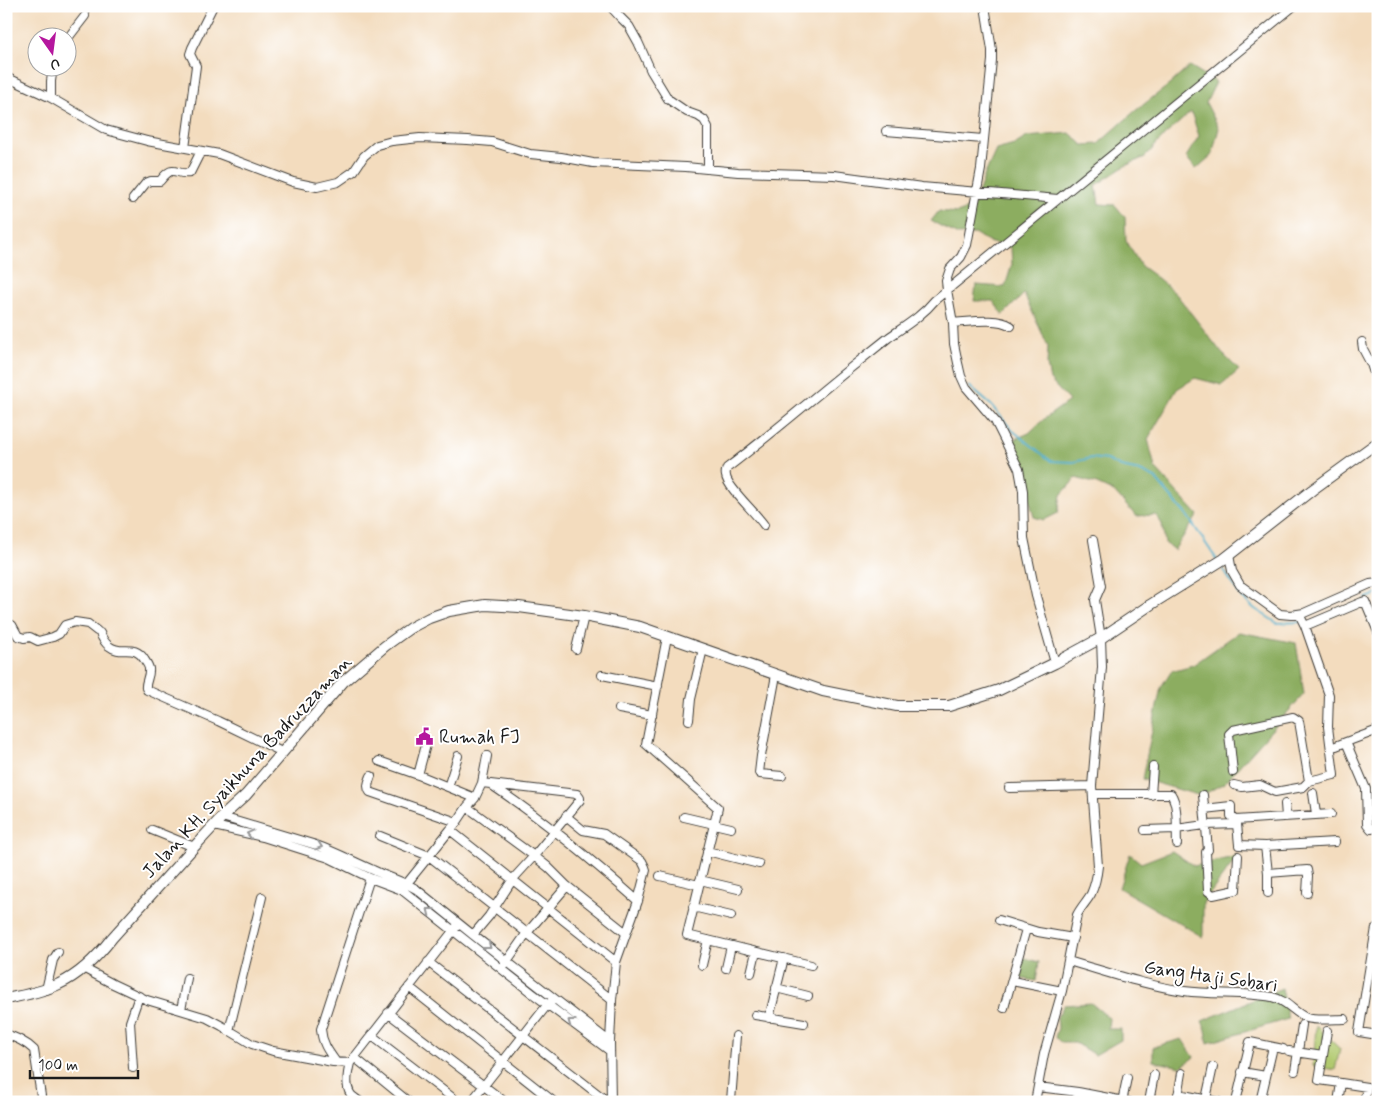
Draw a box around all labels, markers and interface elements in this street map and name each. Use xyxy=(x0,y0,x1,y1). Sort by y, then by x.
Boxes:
north arrow xyxy=(28,28,78,78)
text: U xyxy=(48,54,61,73)
street label: Jalan KH. Syaikhuna Badruzzaman xyxy=(137,650,357,884)
place label: Rumah FJ xyxy=(439,725,520,750)
public building icon: Rumah FJ xyxy=(415,726,435,746)
one-way arrow xyxy=(245,829,254,840)
one-way arrow xyxy=(314,841,323,851)
one-way arrow xyxy=(426,908,436,917)
one-way arrow xyxy=(482,941,491,950)
street label: Gang Haji Sobari xyxy=(1142,955,1279,1000)
one-way arrow xyxy=(568,1020,577,1028)
scale bar xyxy=(30,1048,138,1080)
text: 100 m xyxy=(38,1056,78,1076)

